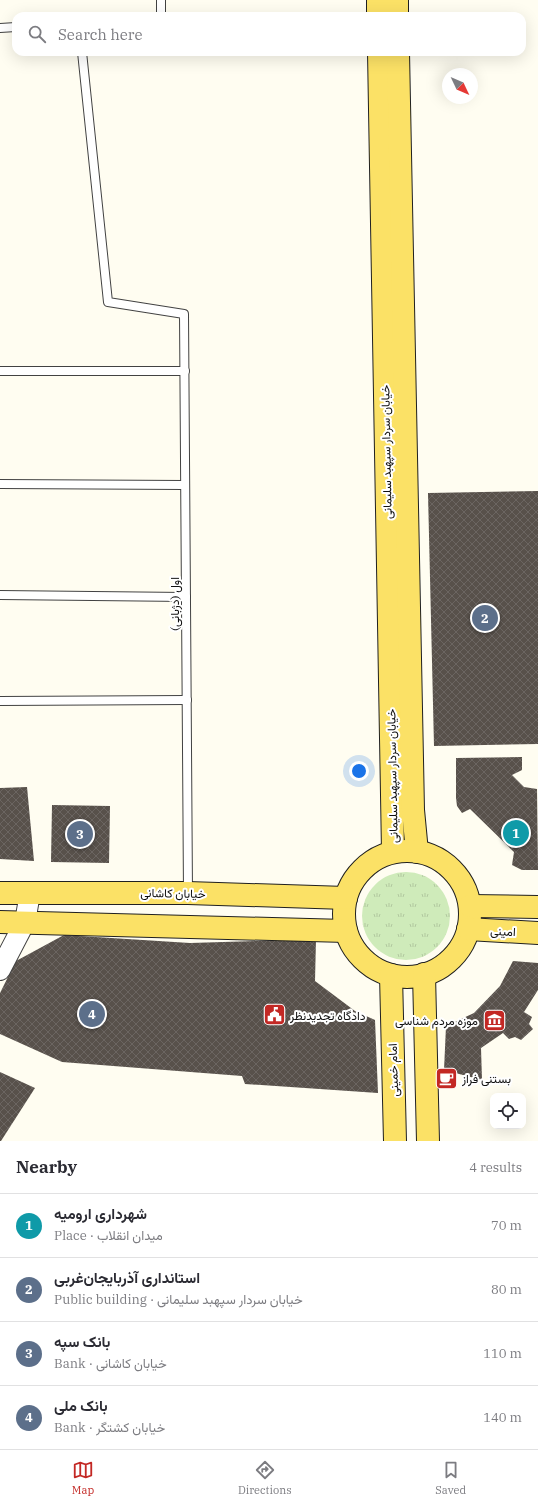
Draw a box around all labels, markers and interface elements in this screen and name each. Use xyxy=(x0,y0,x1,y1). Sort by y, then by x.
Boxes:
search box xyxy=(12,12,526,56)
icon: search xyxy=(26,23,48,45)
text: Search here xyxy=(58,25,143,44)
north arrow xyxy=(442,68,478,104)
street label: خیابان سردار سپهبد سلیمانی xyxy=(377,385,396,519)
street label: اول (دژبانی) xyxy=(167,577,183,631)
pin: 2 xyxy=(472,603,498,633)
street label: خیابان سردار سپهبد سلیمانی xyxy=(383,709,402,843)
your location xyxy=(349,761,369,781)
pin: 1 xyxy=(503,818,529,848)
pin: 3 xyxy=(67,819,93,849)
street label: خیابان کاشانی xyxy=(140,885,206,902)
street label: امینی xyxy=(490,923,516,940)
pin: 4 xyxy=(79,999,105,1029)
public building icon: دادگاه تجدیدنظر xyxy=(261,1002,287,1028)
museum icon: موزه مردم شناسی xyxy=(481,1007,507,1033)
place label: دادگاه تجدیدنظر xyxy=(289,1008,366,1024)
place label: موزه مردم شناسی xyxy=(395,1013,478,1029)
street label: امام خمینی xyxy=(385,1043,402,1097)
cafe icon: بستنی فراز xyxy=(433,1065,459,1091)
place label: بستنی فراز xyxy=(461,1071,511,1087)
map controls xyxy=(490,1093,526,1129)
button: locate xyxy=(490,1093,526,1129)
text: Nearby xyxy=(16,1156,77,1178)
text: 4 results xyxy=(469,1159,522,1176)
text: شهرداری ارومیه xyxy=(54,1204,147,1223)
text: 1 xyxy=(25,1217,33,1234)
text: 70 m xyxy=(491,1217,522,1234)
text: Place · میدان انقلاب xyxy=(54,1227,163,1244)
text: استانداری آذربایجان‌غربی xyxy=(54,1268,200,1287)
text: 2 xyxy=(25,1281,33,1298)
text: 80 m xyxy=(491,1281,522,1298)
text: Public building · خیابان سردار سپهبد سلیمانی xyxy=(54,1291,303,1308)
text: بانک سپه xyxy=(54,1332,110,1351)
text: 3 xyxy=(25,1345,33,1362)
text: 110 m xyxy=(483,1345,522,1362)
text: Bank · خیابان کاشانی xyxy=(54,1355,167,1372)
text: بانک ملی xyxy=(54,1396,108,1415)
text: 4 xyxy=(25,1409,33,1426)
text: 140 m xyxy=(483,1409,522,1426)
text: Bank · خیابان کشتگر xyxy=(54,1419,165,1436)
tab: Map xyxy=(72,1459,94,1497)
tab: Directions xyxy=(238,1459,292,1497)
tab: Saved xyxy=(435,1459,466,1497)

